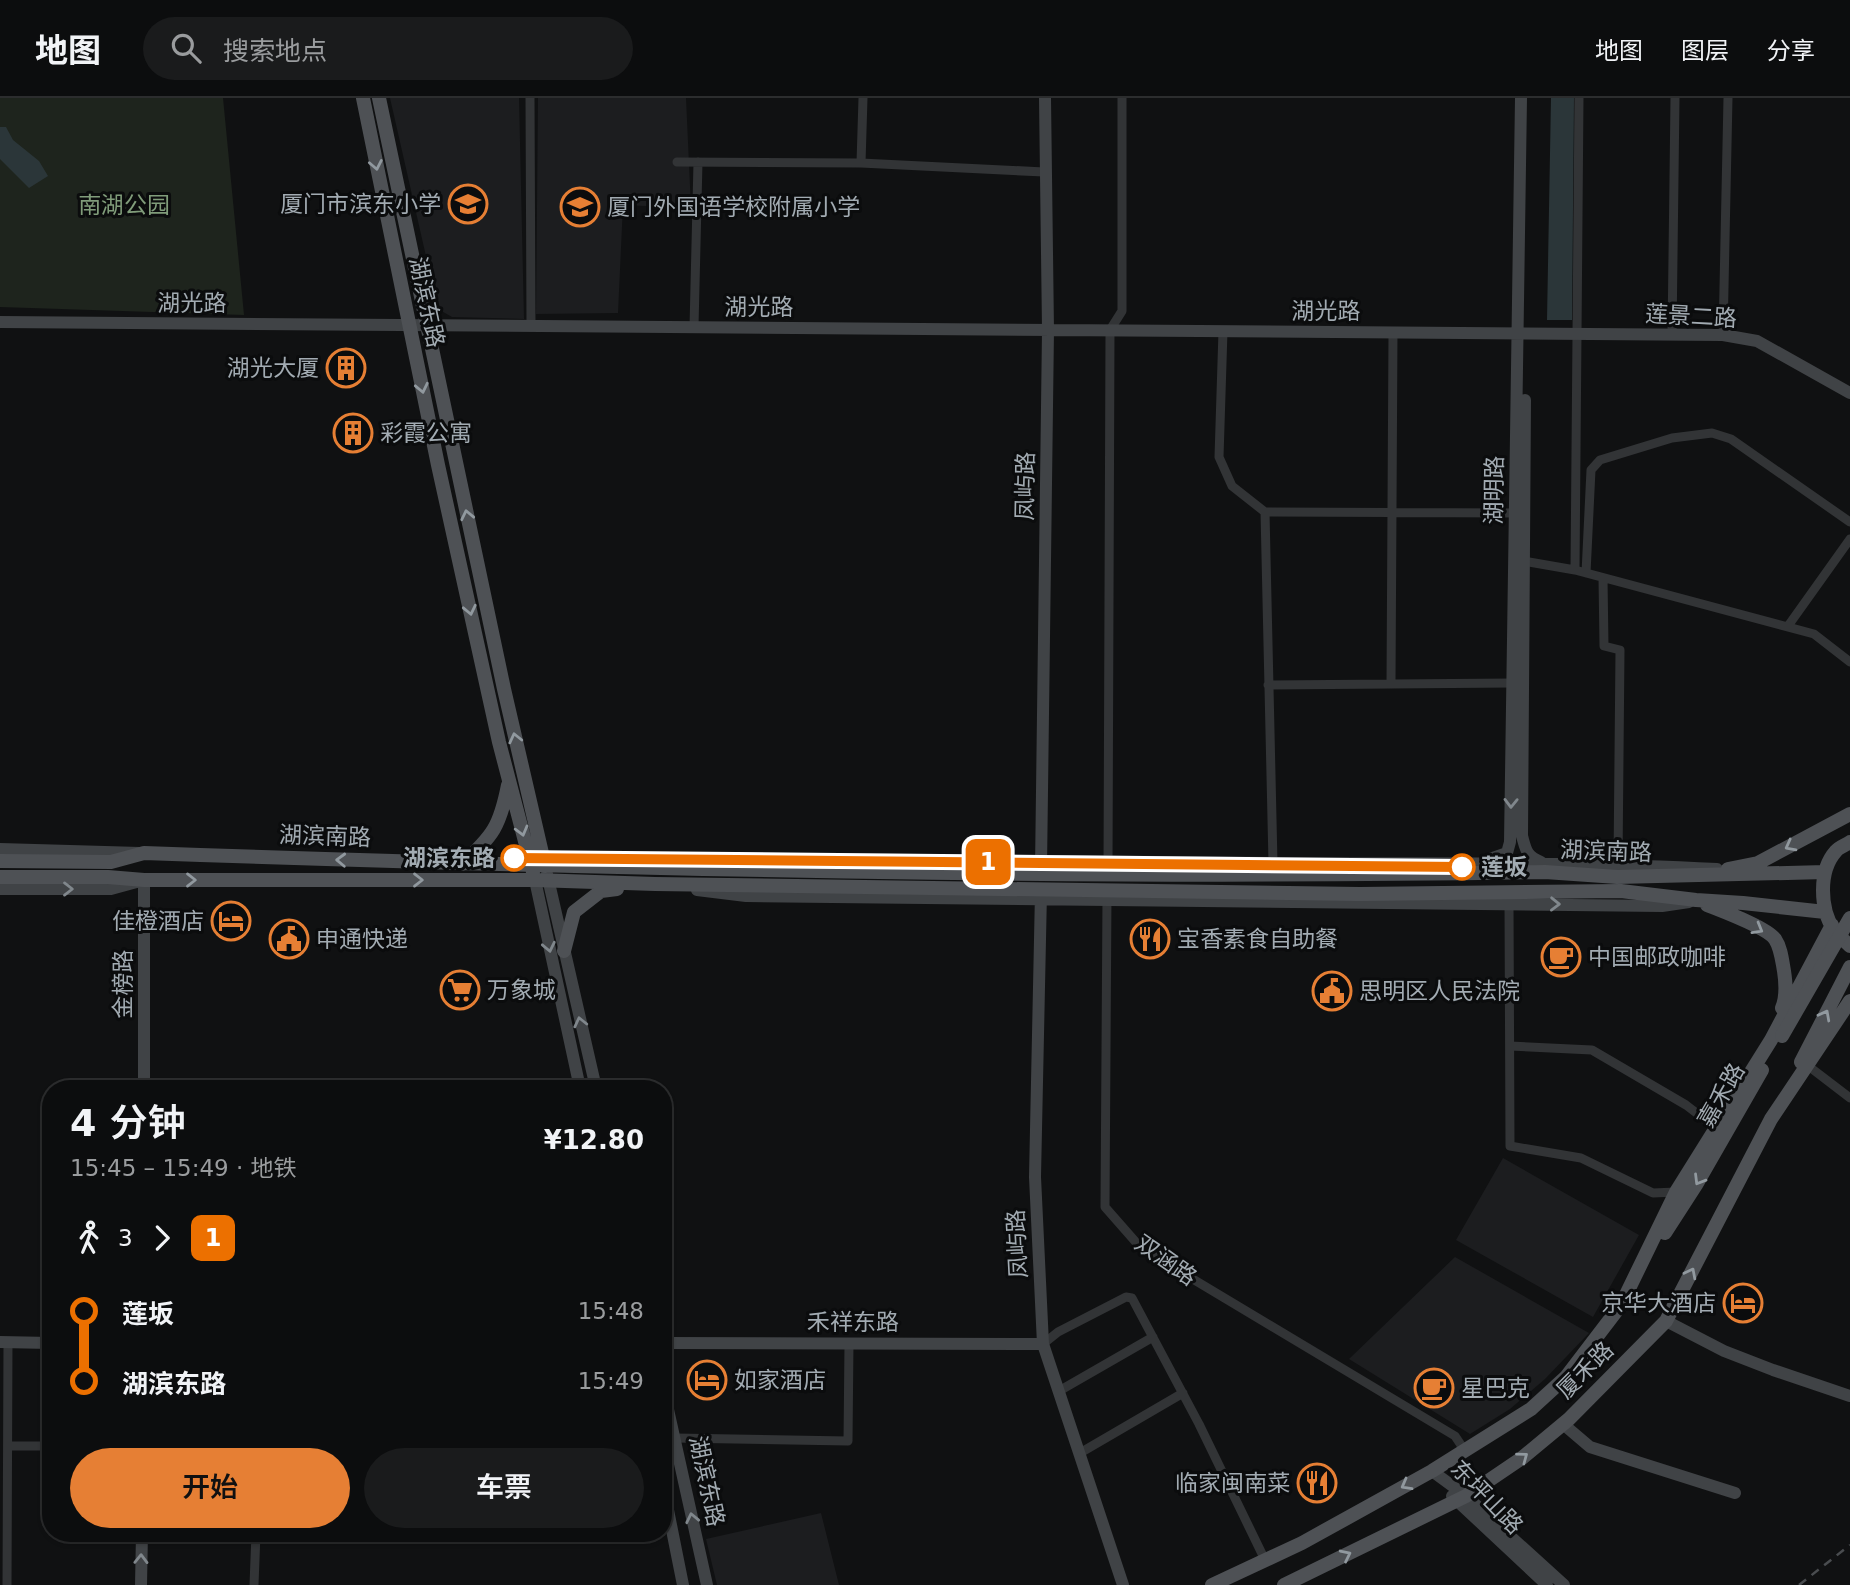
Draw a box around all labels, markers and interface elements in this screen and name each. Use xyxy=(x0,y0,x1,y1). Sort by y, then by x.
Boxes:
search box xyxy=(143,17,633,80)
icon: search xyxy=(167,29,205,67)
text: 地图 xyxy=(35,31,101,70)
text: 搜索地点 xyxy=(223,36,327,66)
text: 地图 xyxy=(1595,37,1643,65)
text: 图层 xyxy=(1681,37,1729,65)
text: 分享 xyxy=(1767,37,1815,65)
one-way arrow xyxy=(368,159,383,171)
school or university icon: 厦门市滨东小学 xyxy=(447,183,489,225)
school or university icon: 厦门外国语学校附属小学 xyxy=(559,186,601,228)
place label: 厦门市滨东小学 xyxy=(280,191,441,217)
park label: 南湖公园 xyxy=(78,192,170,218)
place label: 厦门外国语学校附属小学 xyxy=(607,194,860,220)
street label: 湖滨东路 xyxy=(405,254,449,350)
street label: 湖光路 xyxy=(158,290,227,316)
street label: 湖光路 xyxy=(725,294,794,320)
street label: 湖光路 xyxy=(1292,298,1361,324)
street label: 莲景二路 xyxy=(1644,301,1738,331)
building icon: 湖光大厦 xyxy=(325,347,367,389)
place label: 湖光大厦 xyxy=(227,355,319,381)
one-way arrow xyxy=(413,382,428,394)
building icon: 彩霞公寓 xyxy=(332,412,374,454)
place label: 彩霞公寓 xyxy=(380,420,472,446)
street label: 凤屿路 xyxy=(1011,451,1039,521)
street label: 湖明路 xyxy=(1480,455,1508,525)
one-way arrow xyxy=(461,509,476,521)
one-way arrow xyxy=(462,604,477,616)
one-way arrow xyxy=(509,732,523,744)
one-way arrow xyxy=(1503,798,1518,809)
street label: 湖滨南路 xyxy=(279,821,371,851)
one-way arrow xyxy=(514,825,529,837)
street label: 湖滨南路 xyxy=(1560,836,1652,866)
one-way arrow xyxy=(1785,838,1797,851)
line badge: 1 xyxy=(965,839,1011,885)
place label: 湖滨东路 xyxy=(403,845,495,871)
marker: 湖滨东路 xyxy=(501,845,527,871)
text: 1 xyxy=(980,848,996,876)
one-way arrow xyxy=(335,852,346,867)
marker: 莲坂 xyxy=(1449,854,1475,880)
place label: 莲坂 xyxy=(1481,854,1527,880)
one-way arrow xyxy=(186,872,196,888)
one-way arrow xyxy=(413,872,424,888)
one-way arrow xyxy=(63,881,74,897)
one-way arrow xyxy=(1550,896,1561,911)
hotel icon: 佳橙酒店 xyxy=(210,900,252,942)
place label: 佳橙酒店 xyxy=(112,908,204,934)
public building icon: 申通快递 xyxy=(268,918,310,960)
restaurant icon: 宝香素食自助餐 xyxy=(1129,918,1171,960)
one-way arrow xyxy=(1751,921,1763,934)
place label: 申通快递 xyxy=(316,926,408,952)
place label: 宝香素食自助餐 xyxy=(1177,926,1338,952)
cafe icon: 中国邮政咖啡 xyxy=(1540,936,1582,978)
one-way arrow xyxy=(541,941,556,953)
place label: 中国邮政咖啡 xyxy=(1588,944,1726,970)
street label: 金榜路 xyxy=(110,950,136,1019)
supermarket icon: 万象城 xyxy=(439,969,481,1011)
public building icon: 思明区人民法院 xyxy=(1311,970,1353,1012)
place label: 万象城 xyxy=(487,977,556,1003)
place label: 思明区人民法院 xyxy=(1359,978,1520,1004)
one-way arrow xyxy=(1816,1009,1830,1022)
one-way arrow xyxy=(574,1016,589,1028)
street label: 嘉禾路 xyxy=(1692,1059,1750,1131)
text: 4 分钟 xyxy=(70,1101,186,1145)
text: ¥12.80 xyxy=(544,1125,644,1155)
text: 15:45 – 15:49 · 地铁 xyxy=(70,1155,297,1181)
one-way arrow xyxy=(1694,1172,1707,1185)
street label: 凤屿路 xyxy=(1002,1209,1032,1279)
icon: walk xyxy=(70,1219,108,1257)
icon: forward xyxy=(143,1219,181,1257)
text: 1 xyxy=(205,1224,221,1252)
text: 3 xyxy=(118,1225,133,1251)
street label: 双涵路 xyxy=(1130,1230,1202,1290)
one-way arrow xyxy=(1683,1268,1696,1280)
hotel icon: 京华大酒店 xyxy=(1722,1282,1764,1324)
place label: 京华大酒店 xyxy=(1601,1290,1716,1316)
text: 15:48 xyxy=(578,1298,644,1324)
text: 莲坂 xyxy=(122,1299,174,1329)
street label: 禾祥东路 xyxy=(807,1309,899,1335)
street label: 厦禾路 xyxy=(1551,1336,1619,1404)
hotel icon: 如家酒店 xyxy=(686,1359,728,1401)
place label: 如家酒店 xyxy=(734,1367,826,1393)
cafe icon: 星巴克 xyxy=(1413,1367,1455,1409)
text: 15:49 xyxy=(578,1368,644,1394)
text: 湖滨东路 xyxy=(122,1369,226,1399)
place label: 星巴克 xyxy=(1461,1375,1530,1401)
street label: 湖滨东路 xyxy=(685,1433,729,1529)
button: 开始 xyxy=(70,1448,350,1528)
button: 车票 xyxy=(364,1448,644,1528)
one-way arrow xyxy=(1515,1453,1527,1466)
street label: 东坪山路 xyxy=(1446,1455,1528,1539)
restaurant icon: 临家闽南菜 xyxy=(1296,1462,1338,1504)
place label: 临家闽南菜 xyxy=(1175,1470,1290,1496)
one-way arrow xyxy=(1401,1477,1413,1490)
one-way arrow xyxy=(686,1512,701,1524)
one-way arrow xyxy=(1339,1549,1351,1563)
one-way arrow xyxy=(134,1553,149,1564)

